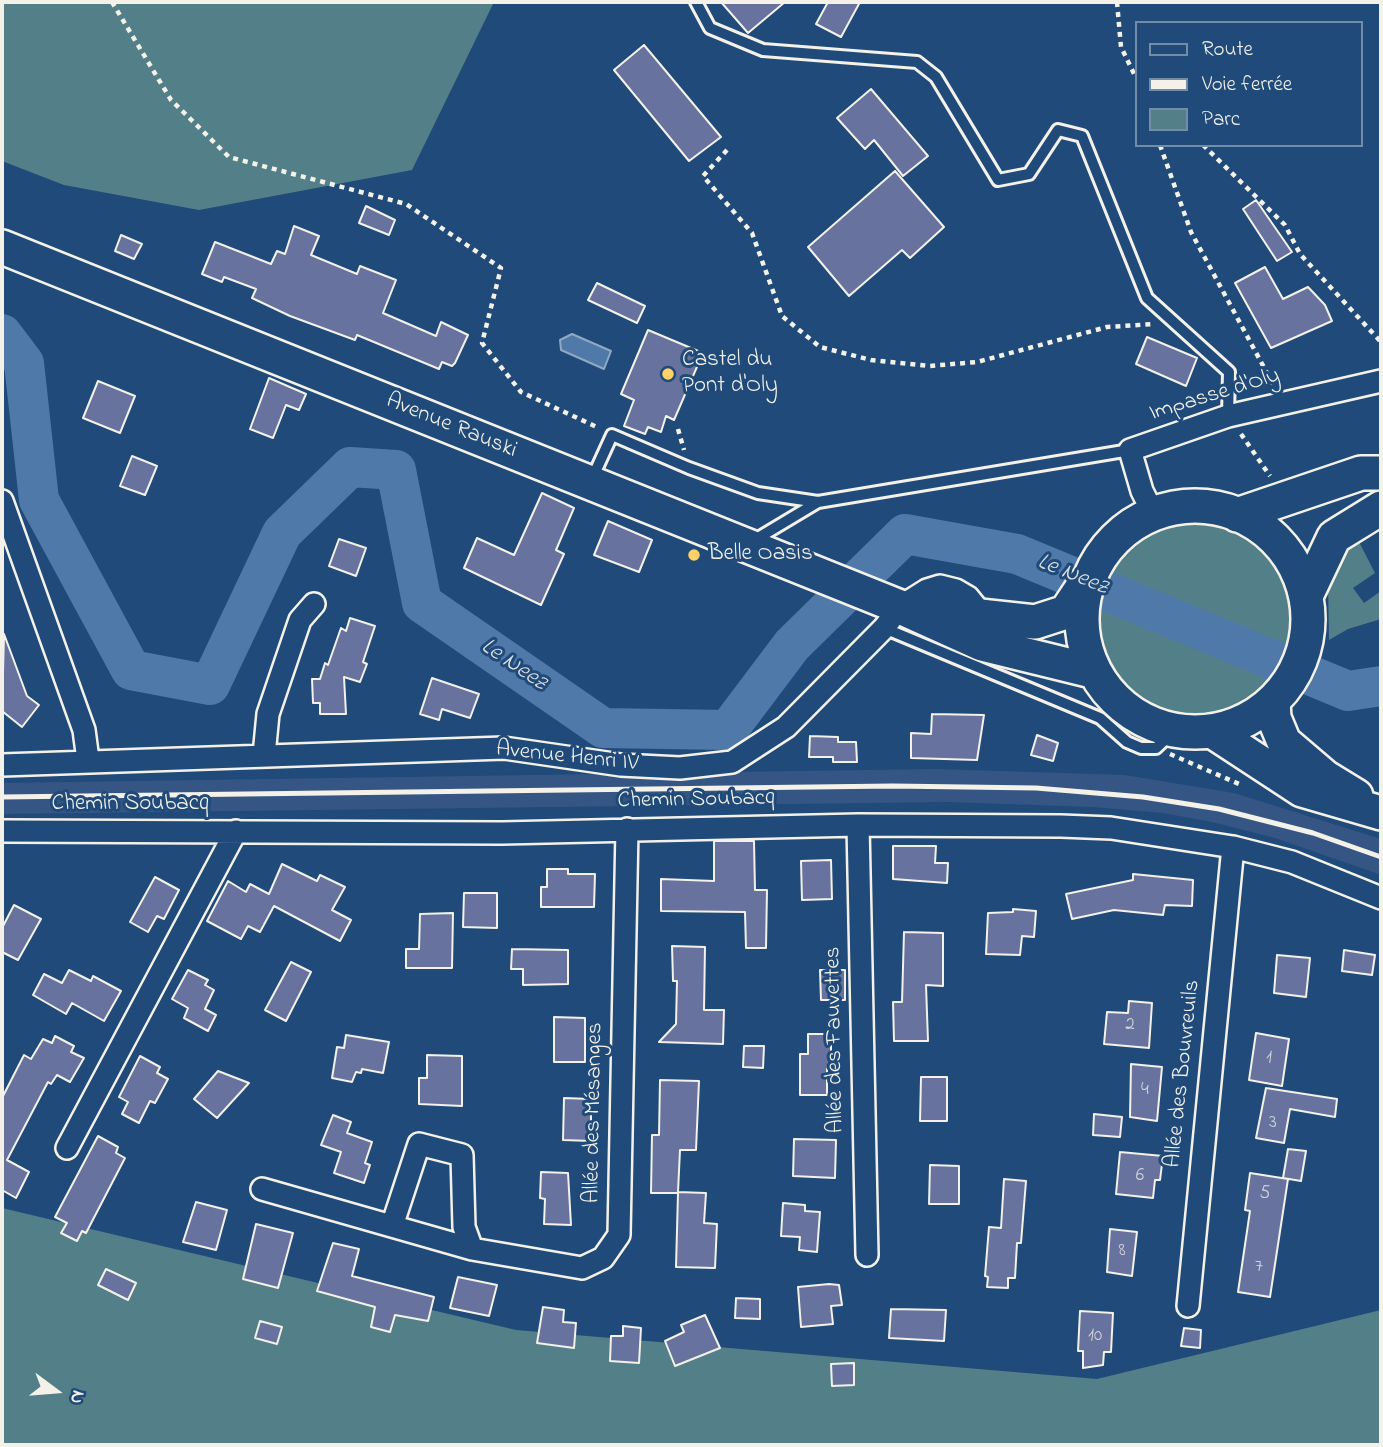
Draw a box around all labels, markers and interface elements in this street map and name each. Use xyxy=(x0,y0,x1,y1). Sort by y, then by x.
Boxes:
legend xyxy=(1134,21,1362,147)
text: Route xyxy=(1202,35,1253,65)
text: Voie ferrée xyxy=(1202,70,1292,100)
text: Parc xyxy=(1202,105,1240,135)
place label: Castel du Pont d'Oly xyxy=(682,347,778,401)
street label: Impasse d'Oly xyxy=(1147,363,1283,429)
marker: Castel du Pont d'Oly xyxy=(660,366,676,382)
street label: Avenue Rauski xyxy=(382,388,520,466)
place label: Belle Oasis xyxy=(708,541,813,569)
marker: Belle Oasis xyxy=(686,547,702,563)
water label: Le Neez xyxy=(1033,549,1111,603)
water label: Le Neez xyxy=(475,634,551,698)
street label: Avenue Henri IV xyxy=(495,737,639,779)
street label: Chemin Soubacq xyxy=(617,786,775,816)
street label: Chemin Soubacq xyxy=(51,791,209,819)
street label: Allée des Fauvettes xyxy=(821,946,851,1134)
street label: Allée des Bouvreuils xyxy=(1160,979,1208,1169)
house number: 2 xyxy=(1125,1015,1135,1037)
street label: Allée des Mésanges xyxy=(580,1022,610,1204)
house number: 1 xyxy=(1266,1048,1272,1070)
house number: 4 xyxy=(1141,1080,1149,1102)
house number: 3 xyxy=(1269,1113,1277,1135)
house number: 6 xyxy=(1136,1166,1144,1188)
house number: 5 xyxy=(1260,1184,1270,1206)
house number: 8 xyxy=(1118,1241,1126,1263)
house number: 7 xyxy=(1255,1257,1263,1279)
house number: 10 xyxy=(1088,1326,1102,1348)
north arrow xyxy=(21,1356,91,1426)
text: N xyxy=(62,1387,91,1407)

